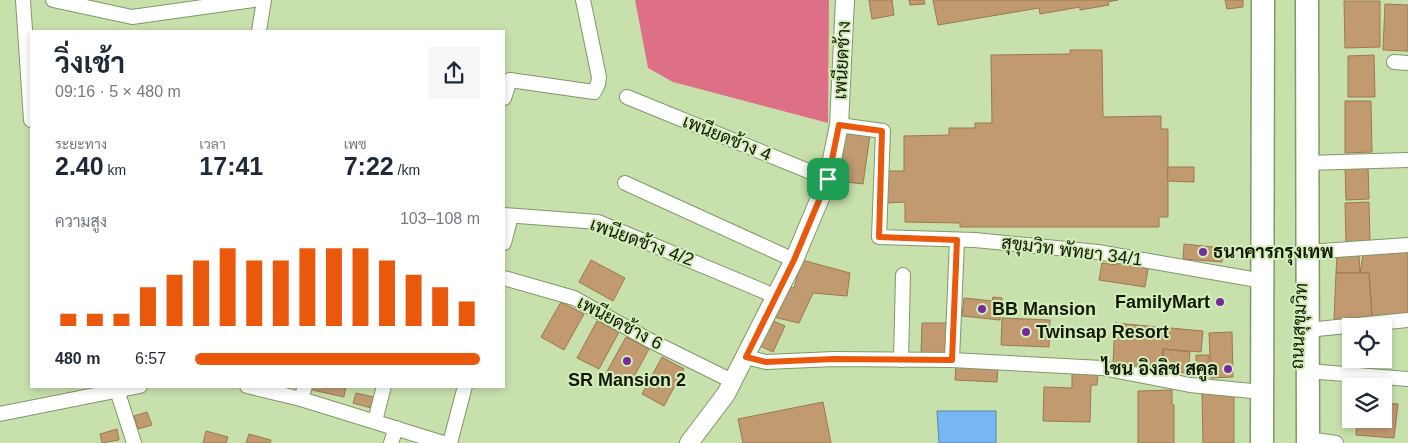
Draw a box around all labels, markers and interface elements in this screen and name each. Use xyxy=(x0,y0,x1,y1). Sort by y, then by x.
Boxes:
street label: เพนียดช้าง xyxy=(827,20,854,100)
button: share xyxy=(428,47,480,99)
text: วิ่งเช้า xyxy=(55,48,125,79)
text: 09:16 · 5 × 480 m xyxy=(55,83,181,100)
street label: เพนียดช้าง 4 xyxy=(680,108,775,165)
text: ระยะทาง xyxy=(55,136,107,152)
text: เวลา xyxy=(199,136,226,152)
text: เพซ xyxy=(344,136,367,152)
text: 2.40 xyxy=(55,152,104,180)
text: 17:41 xyxy=(199,152,263,180)
text: 7:22 xyxy=(344,152,394,180)
pin xyxy=(807,158,849,200)
text: km xyxy=(104,162,126,178)
text: /km xyxy=(394,162,420,178)
icon: arrive xyxy=(814,165,842,193)
text: 103–108 m xyxy=(400,210,480,227)
street label: เพนียดช้าง 4/2 xyxy=(587,211,698,270)
text: ความสูง xyxy=(55,213,107,230)
street label: สุขุมวิท พัทยา 34/1 xyxy=(1000,231,1144,272)
place label: ธนาคารกรุงเทพ xyxy=(1213,242,1334,266)
marker: ธนาคารกรุงเทพ xyxy=(1197,246,1209,258)
street label: ถนนสุขุมวิท xyxy=(1286,282,1313,370)
street label: เพนียดช้าง 6 xyxy=(574,290,668,354)
place label: FamilyMart xyxy=(1115,292,1210,312)
marker: FamilyMart xyxy=(1214,296,1226,308)
place label: BB Mansion xyxy=(992,299,1096,319)
marker: BB Mansion xyxy=(976,303,988,315)
map controls xyxy=(1342,318,1392,428)
button: locate xyxy=(1342,318,1392,368)
place label: Twinsap Resort xyxy=(1036,322,1169,342)
marker: Twinsap Resort xyxy=(1020,326,1032,338)
text: 480 m xyxy=(55,350,100,367)
text: 6:57 xyxy=(135,350,166,367)
marker: SR Mansion 2 xyxy=(621,355,633,367)
place label: ไชน อิงลิช สคูล xyxy=(1100,356,1218,382)
marker: ไชน อิงลิช สคูล xyxy=(1222,363,1234,375)
place label: SR Mansion 2 xyxy=(568,370,686,390)
button: layers xyxy=(1342,378,1392,428)

